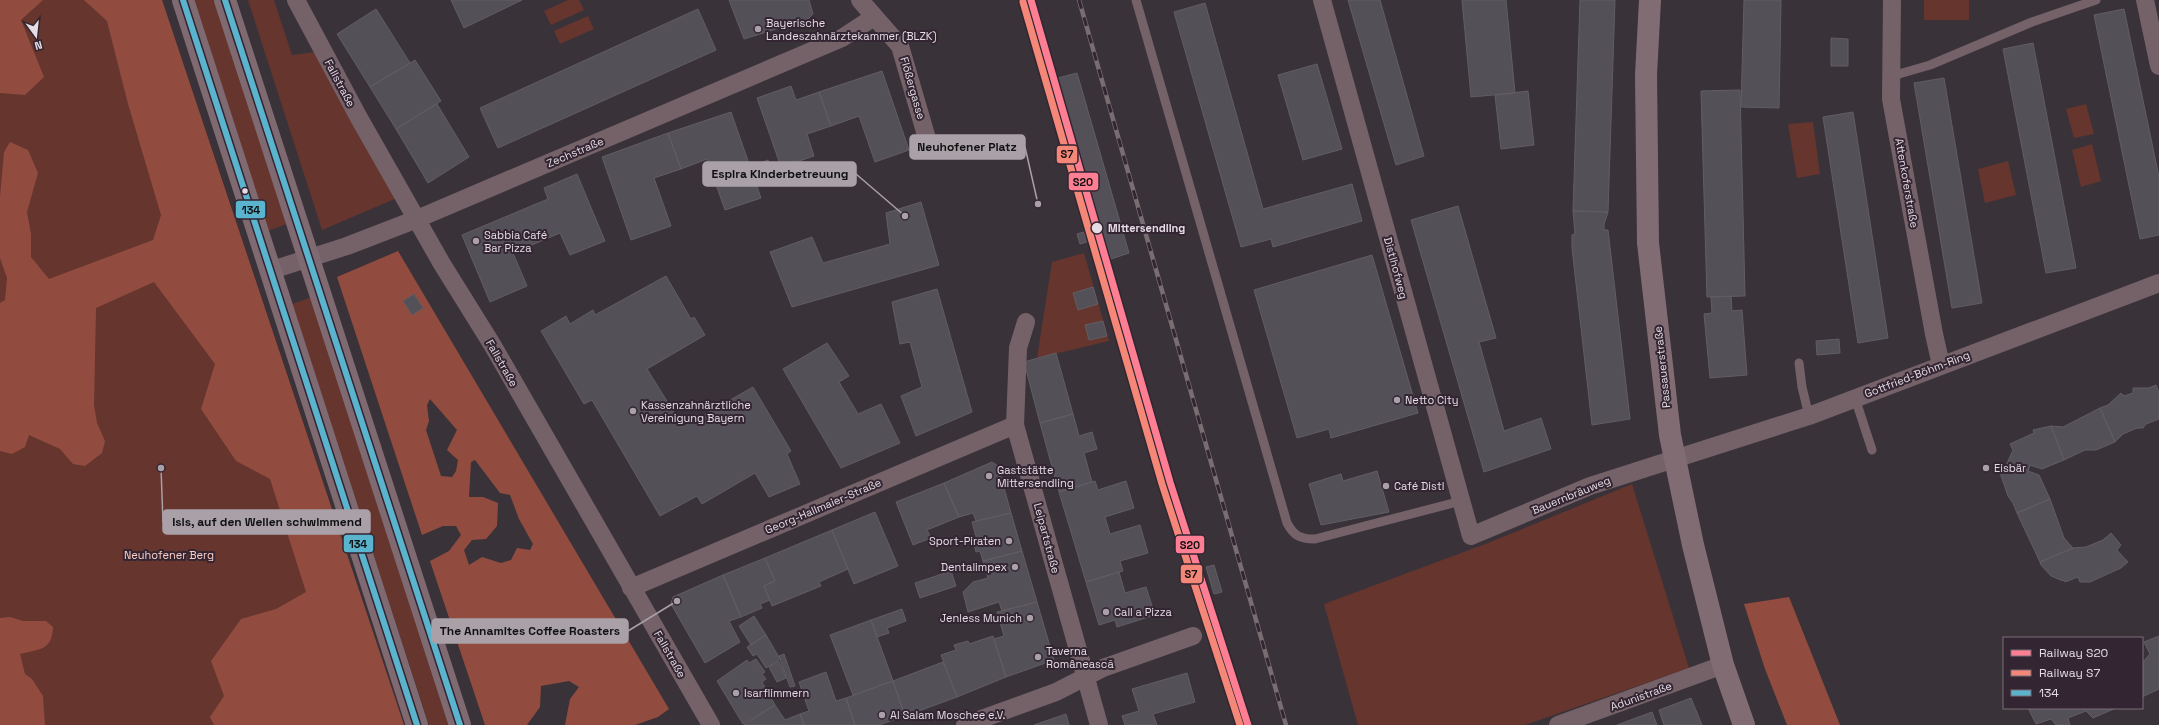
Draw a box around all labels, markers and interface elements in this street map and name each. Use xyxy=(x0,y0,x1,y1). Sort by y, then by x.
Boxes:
north arrow xyxy=(16,16,56,56)
place label: Bayerische Landeszahnärztekammer (BLZK) xyxy=(766,16,937,43)
marker: Bayerische Landeszahnärztekammer (BLZK) xyxy=(753,24,763,34)
text: N xyxy=(33,38,44,53)
street label: Flößergasse xyxy=(897,55,929,121)
street label: Fallstraße xyxy=(322,57,358,109)
street label: Zechstraße xyxy=(544,134,606,170)
callout: Neuhofener Platz xyxy=(910,135,1025,159)
street label: Attenkoferstraße xyxy=(1892,137,1922,229)
text: Neuhofener Platz xyxy=(917,139,1017,155)
line badge: S7 xyxy=(1056,145,1078,164)
text: S7 xyxy=(1061,147,1073,161)
callout: Espira Kinderbetreuung xyxy=(703,162,856,186)
text: Espira Kinderbetreuung xyxy=(712,166,848,182)
line badge: S20 xyxy=(1068,172,1099,191)
text: S20 xyxy=(1073,175,1093,189)
unlabelled marker xyxy=(240,186,250,196)
line badge: 134 xyxy=(235,200,266,219)
text: 134 xyxy=(242,203,260,217)
marker: Mittersendling xyxy=(1090,221,1104,235)
place label: Mittersendling xyxy=(1108,221,1185,235)
place label: Sabbia Café Bar Pizza xyxy=(484,228,547,255)
street label: Distlhofweg xyxy=(1381,235,1411,301)
marker: Sabbia Café Bar Pizza xyxy=(471,236,481,246)
street label: Passauerstraße xyxy=(1651,325,1673,409)
street label: Fallstraße xyxy=(483,337,521,389)
street label: Gottfried-Böhm-Ring xyxy=(1862,347,1972,401)
place label: Netto City xyxy=(1405,393,1459,407)
marker: Netto City xyxy=(1392,395,1402,405)
place label: Kassenzahnärztliche Vereinigung Bayern xyxy=(641,398,751,425)
marker: Kassenzahnärztliche Vereinigung Bayern xyxy=(628,406,638,416)
place label: Eisbär xyxy=(1994,461,2026,475)
place label: Gaststätte Mittersendling xyxy=(997,463,1074,490)
marker: Eisbär xyxy=(1981,463,1991,473)
marker: Gaststätte Mittersendling xyxy=(984,471,994,481)
street label: Bauernbräuweg xyxy=(1530,473,1612,517)
street label: Georg-Hallmaier-Straße xyxy=(763,475,883,537)
place label: Café Distl xyxy=(1394,479,1444,493)
marker: Café Distl xyxy=(1381,481,1391,491)
street label: Leipartstraße xyxy=(1031,501,1063,575)
callout: Isis, auf den Wellen schwimmend xyxy=(163,510,370,534)
text: Isis, auf den Wellen schwimmend xyxy=(172,514,362,530)
line badge: 134 xyxy=(343,534,374,553)
place label: Sport-Piraten xyxy=(929,534,1001,548)
line badge: S20 xyxy=(1175,535,1205,554)
marker: Sport-Piraten xyxy=(1004,536,1014,546)
text: 134 xyxy=(349,537,367,551)
text: S20 xyxy=(1180,538,1200,552)
park label: Neuhofener Berg xyxy=(124,548,214,562)
place label: Dentalimpex xyxy=(941,560,1007,574)
marker: Dentalimpex xyxy=(1010,562,1020,572)
line badge: S7 xyxy=(1180,564,1203,584)
text: S7 xyxy=(1185,567,1197,581)
place label: Call a Pizza xyxy=(1114,605,1172,619)
marker: Call a Pizza xyxy=(1101,607,1111,617)
place label: Jenless Munich xyxy=(940,611,1022,625)
marker: Jenless Munich xyxy=(1025,613,1035,623)
callout: The Annamites Coffee Roasters xyxy=(432,619,628,643)
text: The Annamites Coffee Roasters xyxy=(440,623,620,639)
street label: Fallstraße xyxy=(651,628,689,680)
legend xyxy=(2003,637,2143,709)
place label: Taverna Româneascǎ xyxy=(1046,644,1114,671)
text: Railway S20 xyxy=(2039,645,2108,661)
marker: Taverna Româneascǎ xyxy=(1033,652,1043,662)
text: Railway S7 xyxy=(2039,665,2100,681)
street label: Adunistraße xyxy=(1608,678,1674,714)
text: 134 xyxy=(2039,685,2059,701)
place label: Isarflimmern xyxy=(744,686,809,700)
marker: Isarflimmern xyxy=(731,688,741,698)
place label: Al Salam Moschee e.V. xyxy=(890,708,1005,722)
marker: Al Salam Moschee e.V. xyxy=(877,710,887,720)

